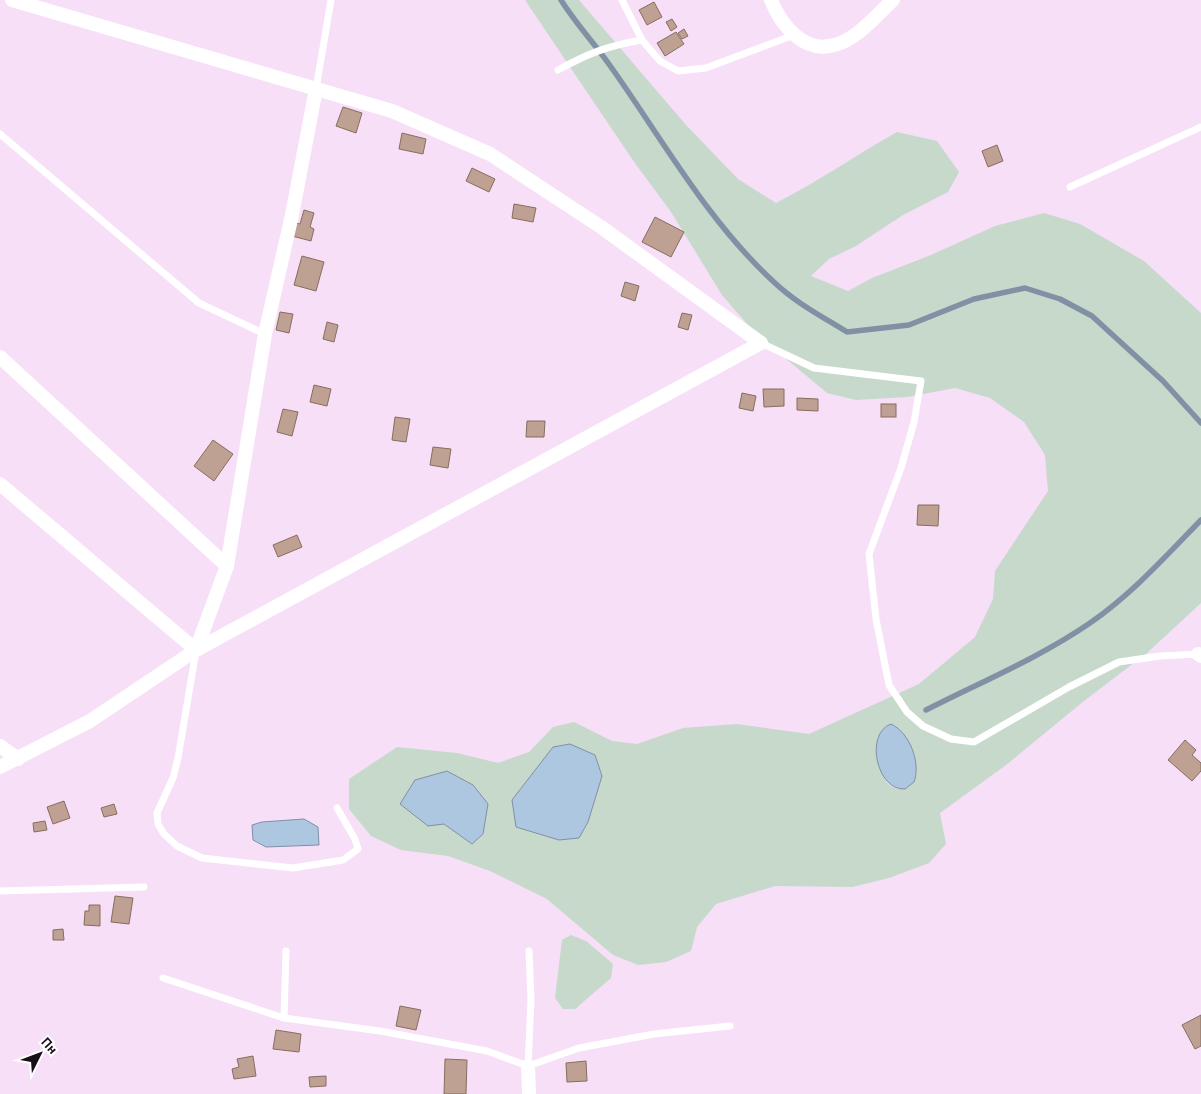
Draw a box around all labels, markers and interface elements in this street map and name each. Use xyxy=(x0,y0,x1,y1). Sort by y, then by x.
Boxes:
north arrow xyxy=(15,1029,65,1079)
text: Пн xyxy=(38,1035,60,1057)

